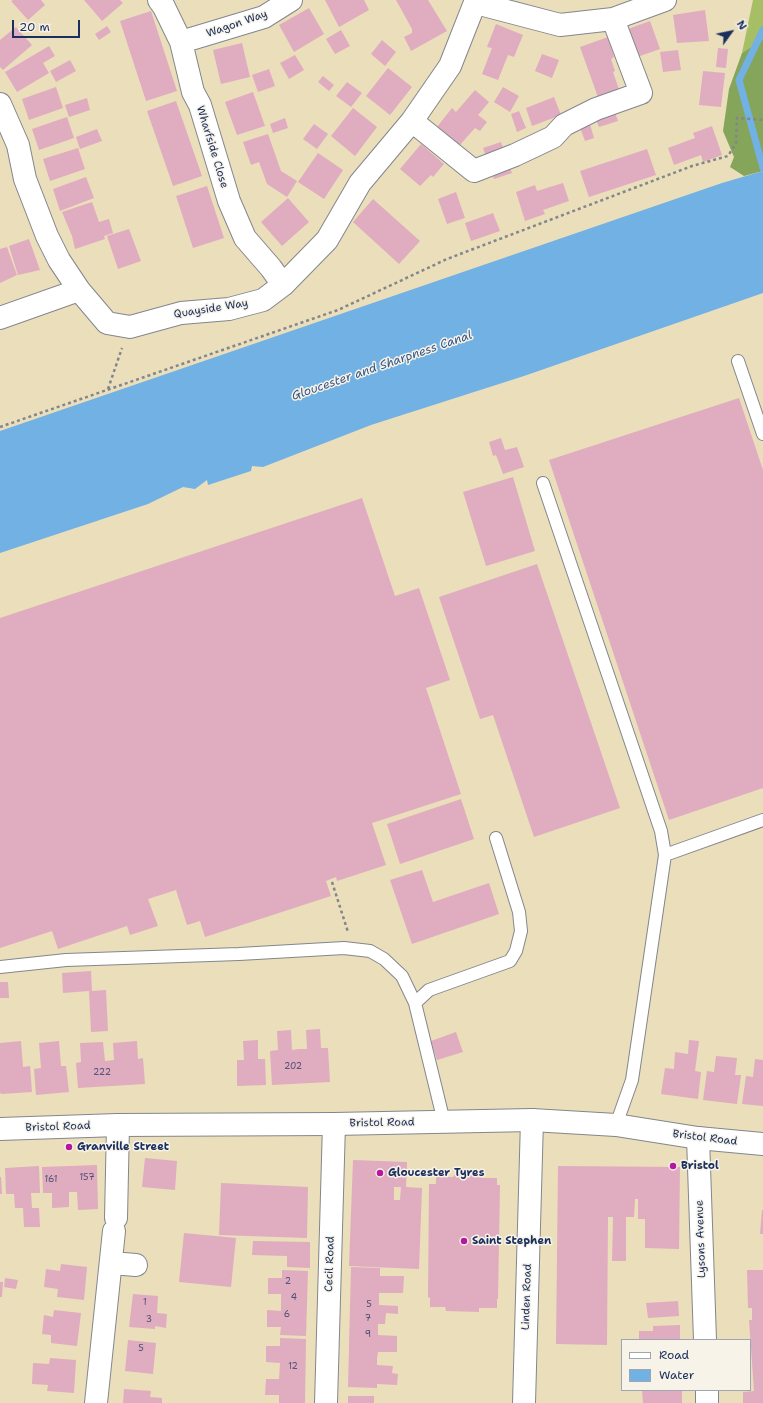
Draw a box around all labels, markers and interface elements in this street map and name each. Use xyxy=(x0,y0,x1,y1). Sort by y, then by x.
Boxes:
street label: Wagon Way xyxy=(205,7,269,41)
scale bar xyxy=(14,12,82,38)
north arrow xyxy=(711,12,751,52)
text: N xyxy=(733,17,750,33)
text: 20 m xyxy=(19,19,50,35)
street label: Wharfside Close xyxy=(193,104,231,190)
street label: Quayside Way xyxy=(173,297,249,321)
water label: Gloucester and Sharpness Canal xyxy=(290,328,474,404)
house number: 202 xyxy=(284,1062,302,1072)
house number: 222 xyxy=(93,1068,111,1078)
street label: Bristol Road xyxy=(349,1116,415,1130)
street label: Bristol Road xyxy=(25,1119,91,1135)
street label: Bristol Road xyxy=(672,1127,738,1149)
place label: Granville Street xyxy=(77,1140,169,1154)
marker: Granville Street xyxy=(64,1142,74,1152)
place label: Bristol xyxy=(681,1159,719,1173)
marker: Bristol xyxy=(668,1161,678,1171)
place label: Gloucester Tyres xyxy=(388,1166,484,1180)
marker: Gloucester Tyres xyxy=(375,1168,385,1178)
house number: 157 xyxy=(80,1173,94,1183)
house number: 161 xyxy=(45,1175,57,1185)
street label: Lysons Avenue xyxy=(693,1200,709,1278)
place label: Saint Stephen xyxy=(472,1234,551,1248)
street label: Cecil Road xyxy=(322,1236,338,1292)
marker: Saint Stephen xyxy=(459,1236,469,1246)
street label: Linden Road xyxy=(519,1264,535,1330)
house number: 2 xyxy=(285,1277,291,1287)
house number: 4 xyxy=(291,1293,297,1303)
house number: 1 xyxy=(143,1298,147,1308)
house number: 5 xyxy=(366,1300,372,1310)
house number: 6 xyxy=(284,1310,290,1320)
house number: 7 xyxy=(365,1314,371,1324)
house number: 3 xyxy=(146,1315,152,1325)
house number: 9 xyxy=(365,1330,371,1340)
legend xyxy=(621,1339,751,1391)
house number: 5 xyxy=(138,1344,144,1354)
text: Road xyxy=(659,1347,689,1363)
house number: 12 xyxy=(288,1362,298,1372)
text: Water xyxy=(659,1367,694,1383)

